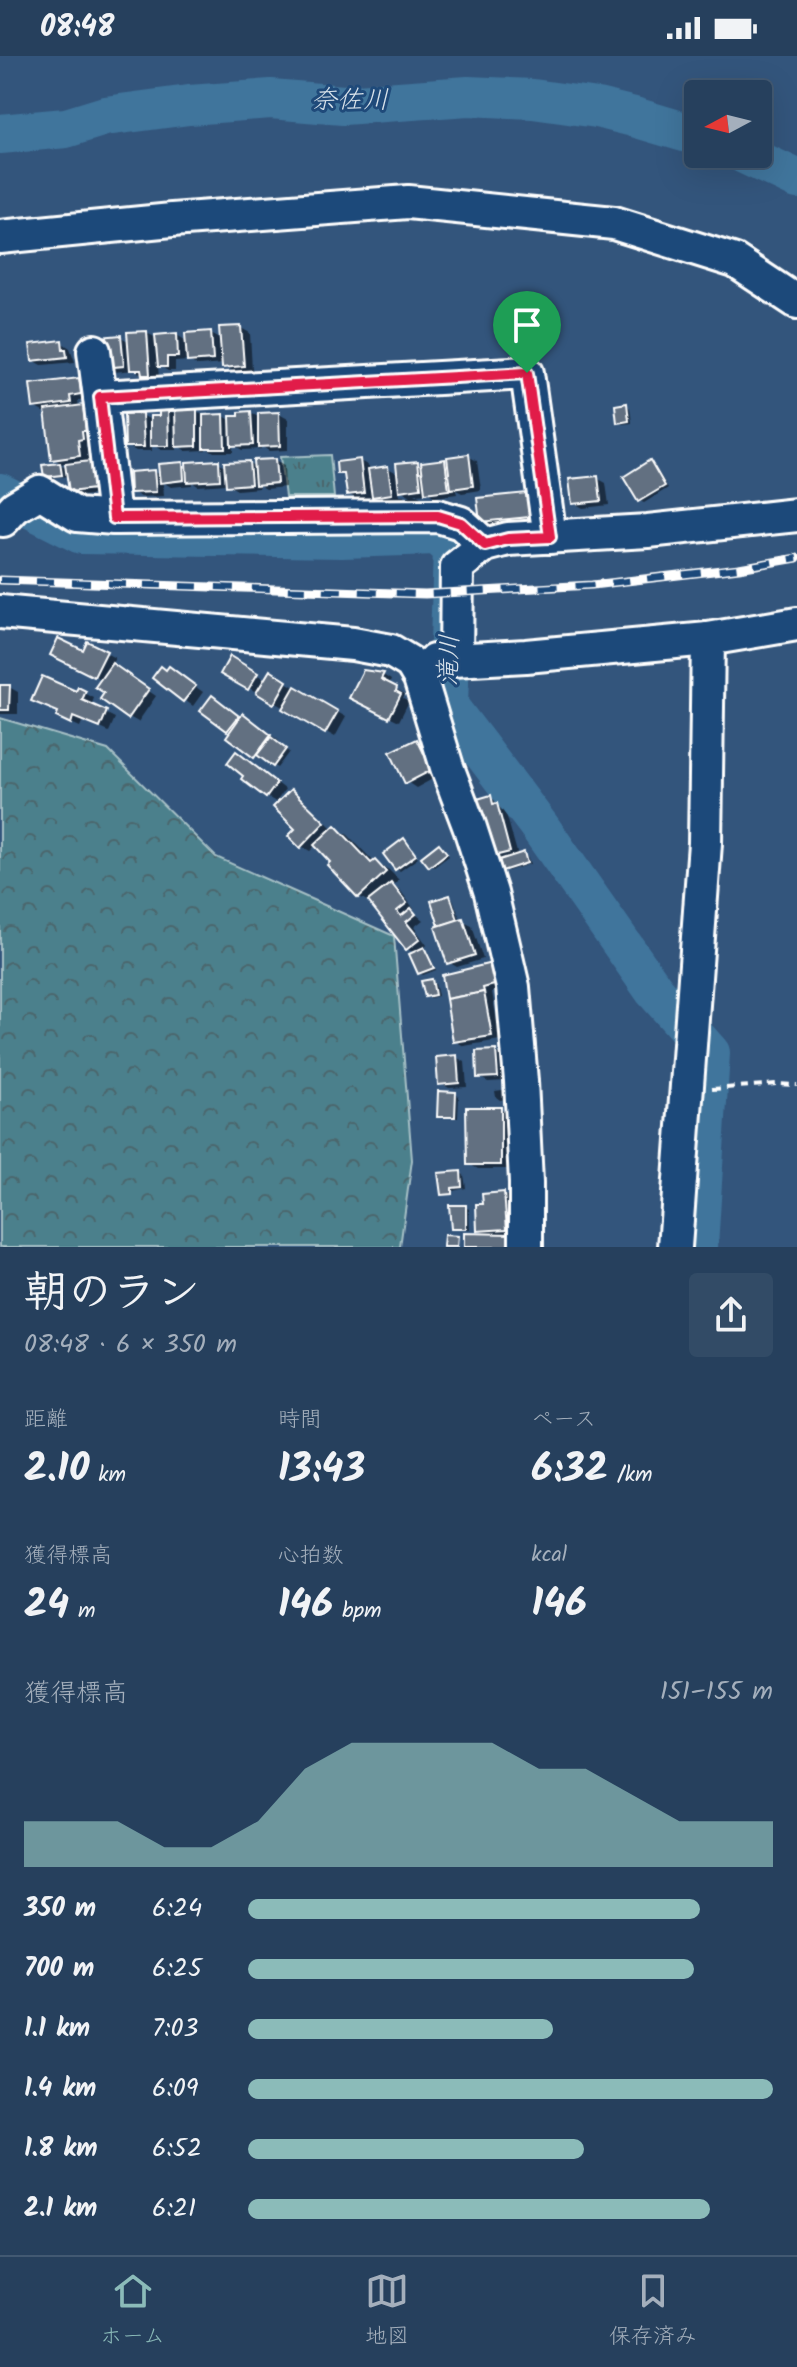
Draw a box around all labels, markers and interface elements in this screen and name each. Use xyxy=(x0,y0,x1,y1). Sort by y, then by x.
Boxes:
text: 08:48 xyxy=(40,4,115,52)
water label: 奈佐川 xyxy=(311,80,389,122)
north arrow xyxy=(684,80,772,168)
map controls xyxy=(684,80,772,168)
pin xyxy=(493,291,561,373)
icon: arrive xyxy=(505,303,549,347)
water label: 滝川 xyxy=(428,633,472,687)
text: 朝のラン xyxy=(24,1259,200,1329)
button: share xyxy=(689,1273,773,1357)
text: 08:48 · 6 × 350 m xyxy=(24,1324,237,1366)
text: 距離 xyxy=(24,1403,68,1438)
text: 時間 xyxy=(278,1403,322,1438)
text: ペース xyxy=(531,1403,596,1438)
text: 2.10 xyxy=(24,1438,89,1502)
text: 13:43 xyxy=(278,1438,365,1502)
text: 6:32 xyxy=(531,1438,608,1502)
text: km xyxy=(89,1458,126,1493)
text: /km xyxy=(608,1458,653,1493)
text: kcal xyxy=(531,1538,567,1573)
text: 獲得標高 xyxy=(24,1539,112,1574)
text: 心拍数 xyxy=(278,1539,344,1574)
text: 146 xyxy=(531,1573,587,1637)
text: 24 xyxy=(24,1574,69,1638)
text: 146 xyxy=(278,1574,333,1638)
text: m xyxy=(69,1594,95,1629)
text: bpm xyxy=(333,1594,382,1629)
text: 151–155 m xyxy=(660,1671,773,1713)
text: 獲得標高 xyxy=(24,1673,128,1715)
text: 350 m xyxy=(24,1888,96,1930)
text: 6:24 xyxy=(152,1888,202,1930)
text: 700 m xyxy=(24,1948,94,1990)
text: 6:25 xyxy=(152,1948,202,1990)
text: 1.1 km xyxy=(24,2008,90,2050)
text: 7:03 xyxy=(152,2008,198,2050)
text: 1.4 km xyxy=(24,2068,96,2110)
text: 6:09 xyxy=(152,2068,199,2110)
text: 1.8 km xyxy=(24,2128,97,2170)
text: 6:52 xyxy=(152,2128,202,2170)
text: 2.1 km xyxy=(24,2188,97,2230)
text: 6:21 xyxy=(152,2188,196,2230)
tab: ホーム xyxy=(100,2269,165,2355)
tab: 地図 xyxy=(365,2269,409,2355)
tab: 保存済み xyxy=(609,2269,697,2355)

